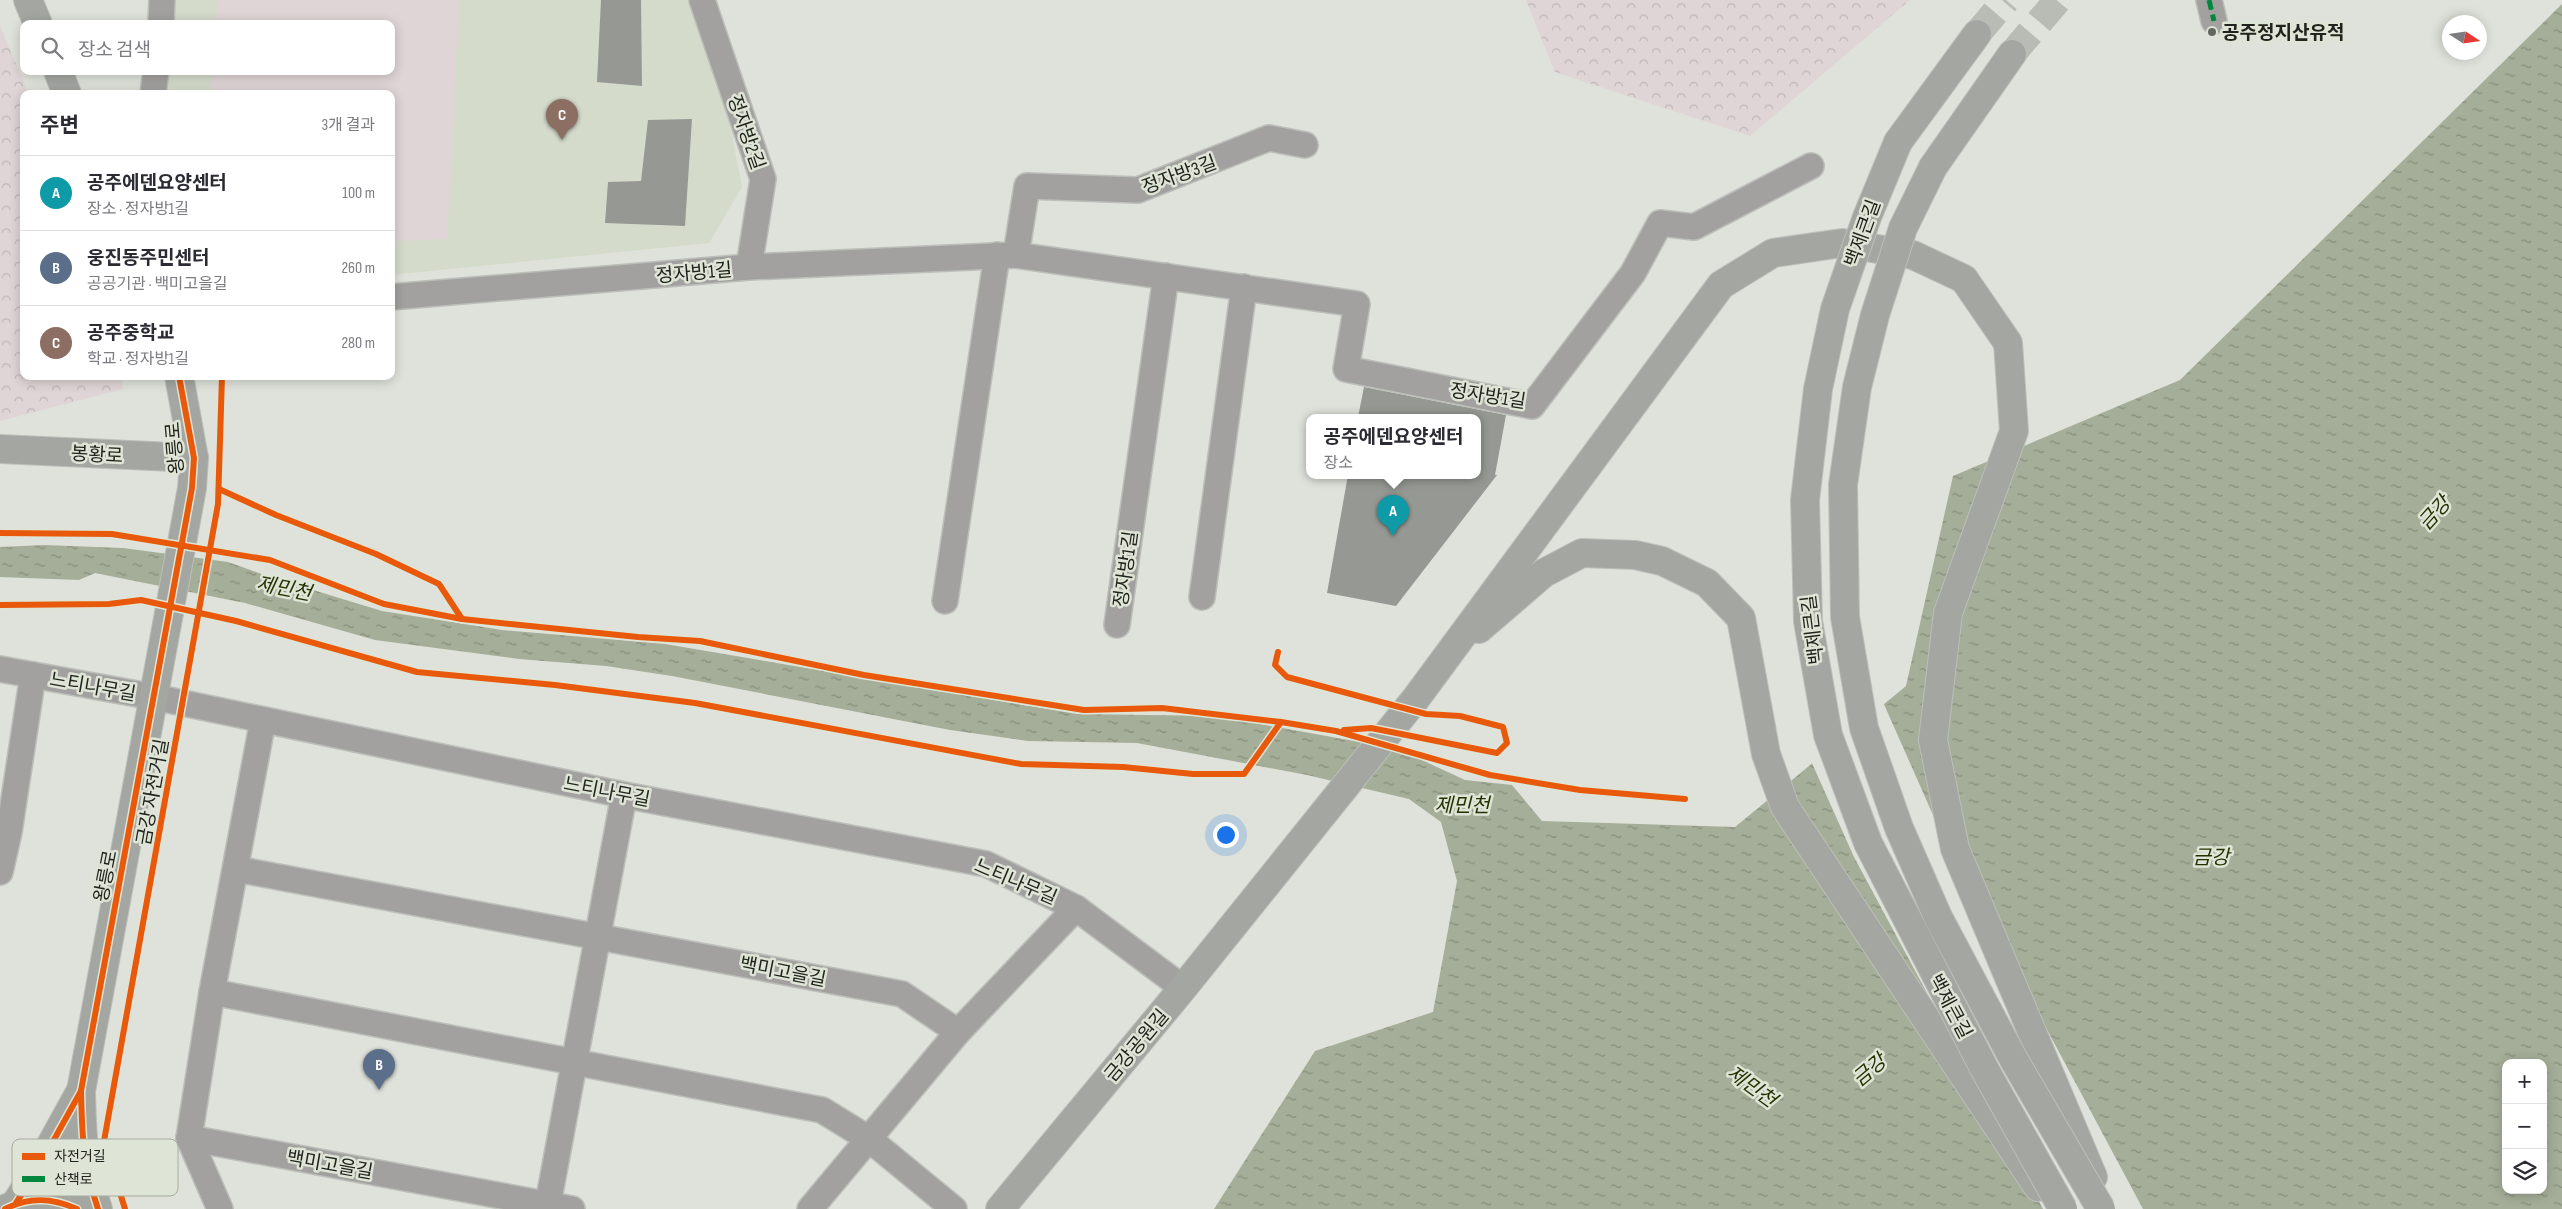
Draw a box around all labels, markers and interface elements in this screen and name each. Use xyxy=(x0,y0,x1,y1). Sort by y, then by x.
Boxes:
north arrow xyxy=(2442,15,2487,60)
search box xyxy=(20,20,395,75)
place label: 공주정지산유적 xyxy=(2222,22,2344,45)
marker: 공주정지산유적 xyxy=(2206,26,2218,38)
icon: search xyxy=(38,34,66,62)
text: 장소 검색 xyxy=(78,39,151,62)
street label: 정자방2길 xyxy=(722,92,769,173)
pin: C xyxy=(546,99,578,140)
text: 주변 xyxy=(40,113,79,138)
text: 3개 결과 xyxy=(322,116,375,135)
street label: 정자방3길 xyxy=(1139,151,1220,200)
text: 공주에덴요양센터 xyxy=(87,172,227,195)
text: A xyxy=(52,184,60,203)
text: 100 m xyxy=(342,184,375,203)
street label: 백제큰길 xyxy=(1841,197,1886,270)
text: 장소 · 정자방1길 xyxy=(87,200,189,219)
text: 웅진동주민센터 xyxy=(87,247,209,270)
text: B xyxy=(52,259,60,278)
text: 260 m xyxy=(341,259,375,278)
street label: 정자방1길 xyxy=(655,259,733,288)
text: 공공기관 · 백미고을길 xyxy=(87,275,228,294)
text: 공주중학교 xyxy=(87,322,174,345)
text: C xyxy=(52,334,60,353)
text: 280 m xyxy=(341,334,375,353)
text: 학교 · 정자방1길 xyxy=(87,350,189,369)
street label: 정자방1길 xyxy=(1448,379,1527,414)
popup xyxy=(1306,414,1481,479)
street label: 왕릉로 xyxy=(162,421,189,475)
text: 공주에덴요양센터 xyxy=(1324,426,1463,449)
street label: 봉황로 xyxy=(70,443,124,468)
text: 장소 xyxy=(1324,454,1353,473)
water label: 금강 xyxy=(2414,490,2458,535)
pin: A xyxy=(1377,495,1409,536)
street label: 정자방1길 xyxy=(1110,530,1143,609)
water label: 제민천 xyxy=(254,572,316,607)
street label: 백제큰길 xyxy=(1798,594,1829,666)
street label: 느티나무길 xyxy=(48,669,138,706)
street label: 금강 자전거길 xyxy=(133,737,174,847)
street label: 느티나무길 xyxy=(562,773,652,812)
water label: 제민천 xyxy=(1434,794,1492,818)
your location xyxy=(1213,822,1239,848)
water label: 금강 xyxy=(2193,846,2232,870)
street label: 왕릉로 xyxy=(90,848,123,904)
street label: 느티나무길 xyxy=(971,855,1060,910)
street label: 백미고을길 xyxy=(738,953,828,992)
street label: 백제큰길 xyxy=(1923,970,1976,1043)
street label: 금강공원길 xyxy=(1100,1005,1174,1087)
water label: 금강 xyxy=(1848,1048,1893,1092)
pin: B xyxy=(363,1049,395,1090)
map controls xyxy=(2502,1059,2547,1194)
button: + xyxy=(2502,1059,2547,1104)
water label: 제민천 xyxy=(1722,1061,1783,1114)
button: − xyxy=(2502,1104,2547,1149)
legend xyxy=(12,1139,178,1196)
street label: 백미고을길 xyxy=(285,1147,375,1184)
text: 자전거길 xyxy=(54,1148,106,1165)
button: layers xyxy=(2502,1149,2547,1194)
text: 산책로 xyxy=(54,1171,93,1188)

